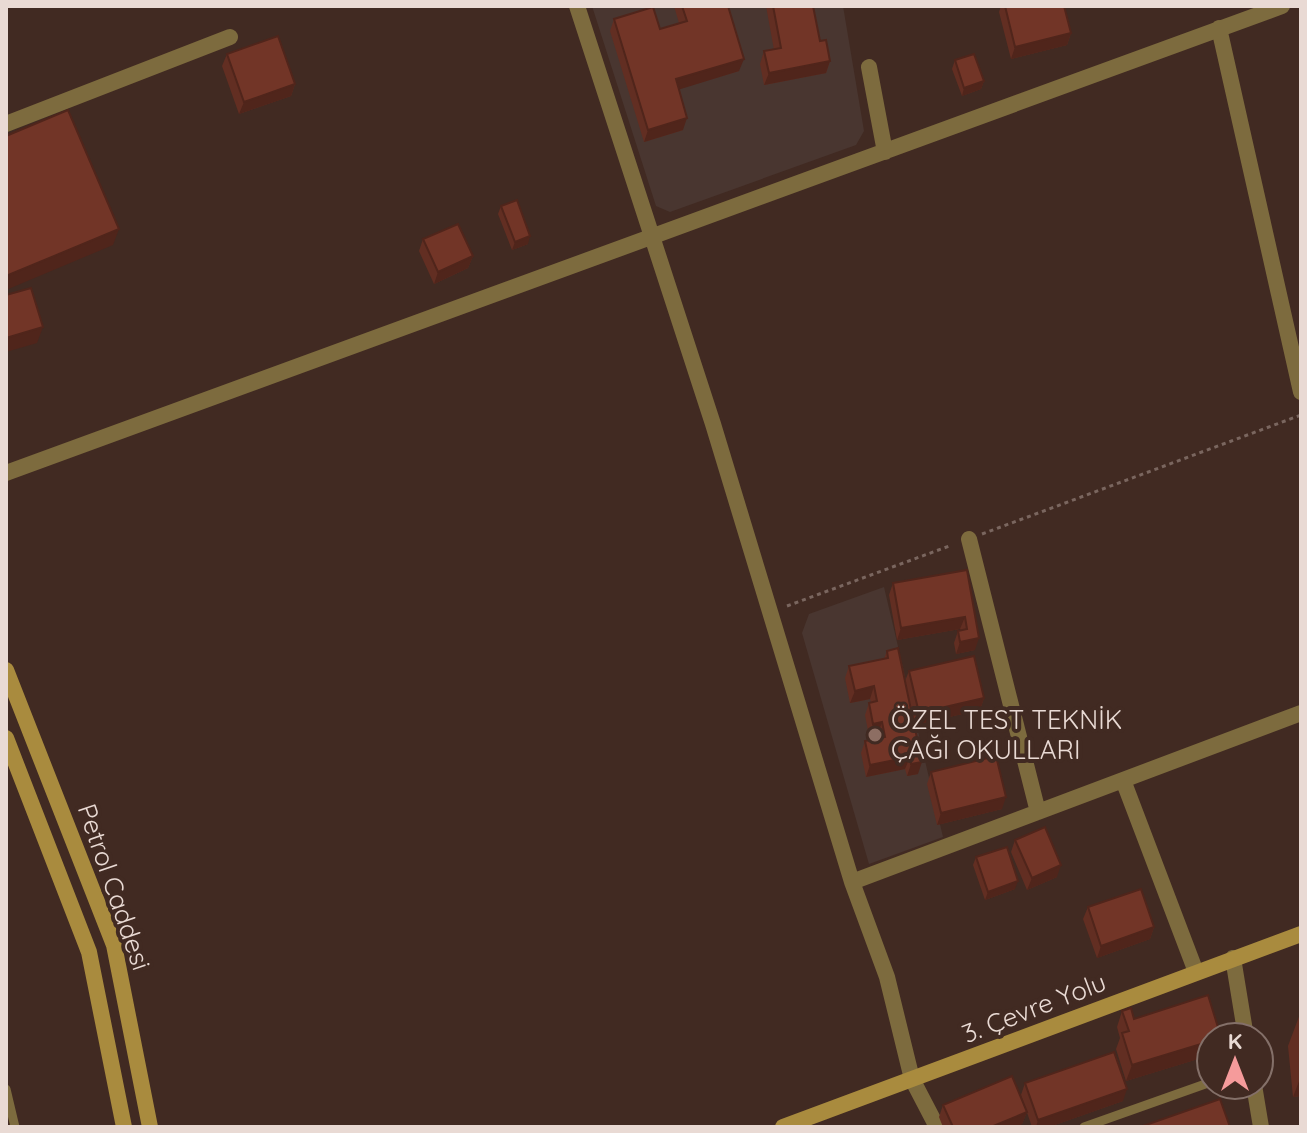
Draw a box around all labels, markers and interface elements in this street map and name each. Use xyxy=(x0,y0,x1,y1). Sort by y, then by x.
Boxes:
place label: ÖZEL TEST TEKNİK ÇAĞI OKULLARI xyxy=(891,703,1122,766)
marker: ÖZEL TEST TEKNİK ÇAĞI OKULLARI xyxy=(866,726,884,744)
street label: Petrol Caddesi xyxy=(71,799,158,974)
street label: 3. Çevre Yolu xyxy=(957,965,1111,1050)
north arrow xyxy=(1195,1021,1275,1101)
text: K xyxy=(1228,1027,1242,1055)

